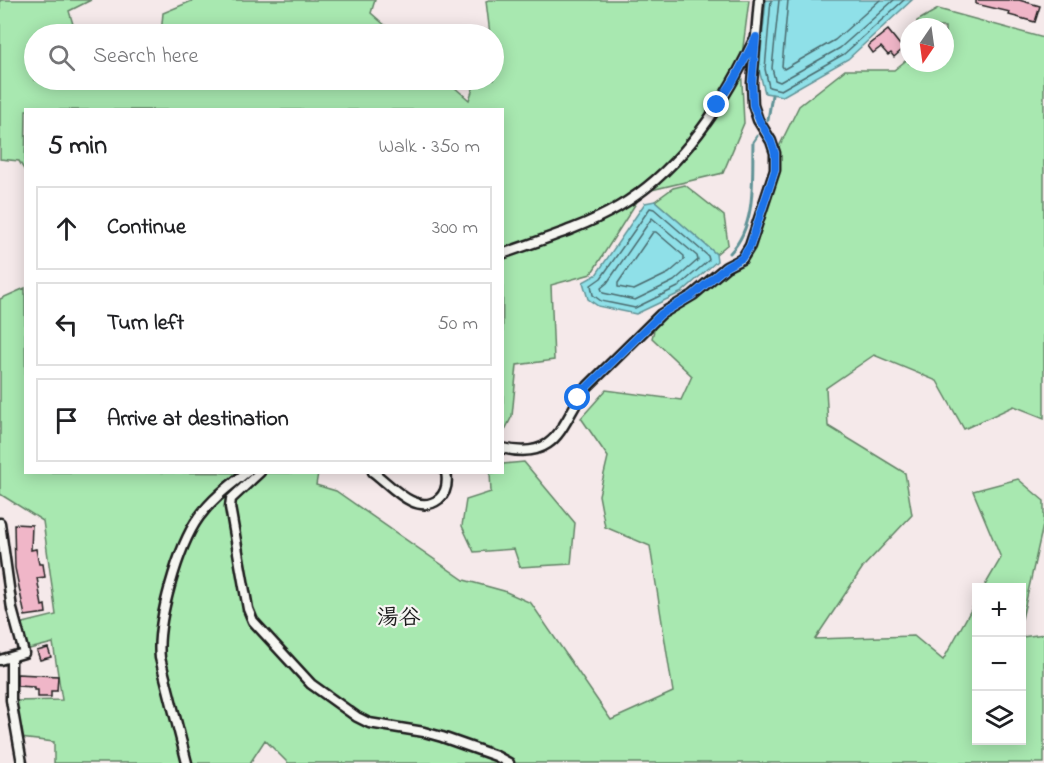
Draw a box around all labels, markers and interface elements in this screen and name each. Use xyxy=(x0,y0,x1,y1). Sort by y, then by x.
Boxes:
north arrow xyxy=(900,18,954,72)
search box xyxy=(24,24,504,90)
icon: search xyxy=(45,41,78,74)
text: Search here xyxy=(93,41,198,73)
route end xyxy=(703,91,729,117)
text: 5 min xyxy=(48,128,107,166)
text: Walk · 350 m xyxy=(378,133,480,162)
icon: ahead xyxy=(50,212,83,245)
text: Continue xyxy=(107,212,186,244)
text: 300 m xyxy=(432,214,478,243)
icon: left xyxy=(50,308,83,341)
text: Turn left xyxy=(107,308,184,340)
text: 50 m xyxy=(437,310,478,339)
route start xyxy=(564,384,590,410)
icon: arrive xyxy=(50,404,83,437)
text: Arrive at destination xyxy=(107,404,289,436)
map controls xyxy=(972,583,1026,745)
button: + xyxy=(972,583,1026,637)
district label: 湯谷 xyxy=(377,603,421,635)
button: − xyxy=(972,637,1026,691)
button: layers xyxy=(972,691,1026,745)

